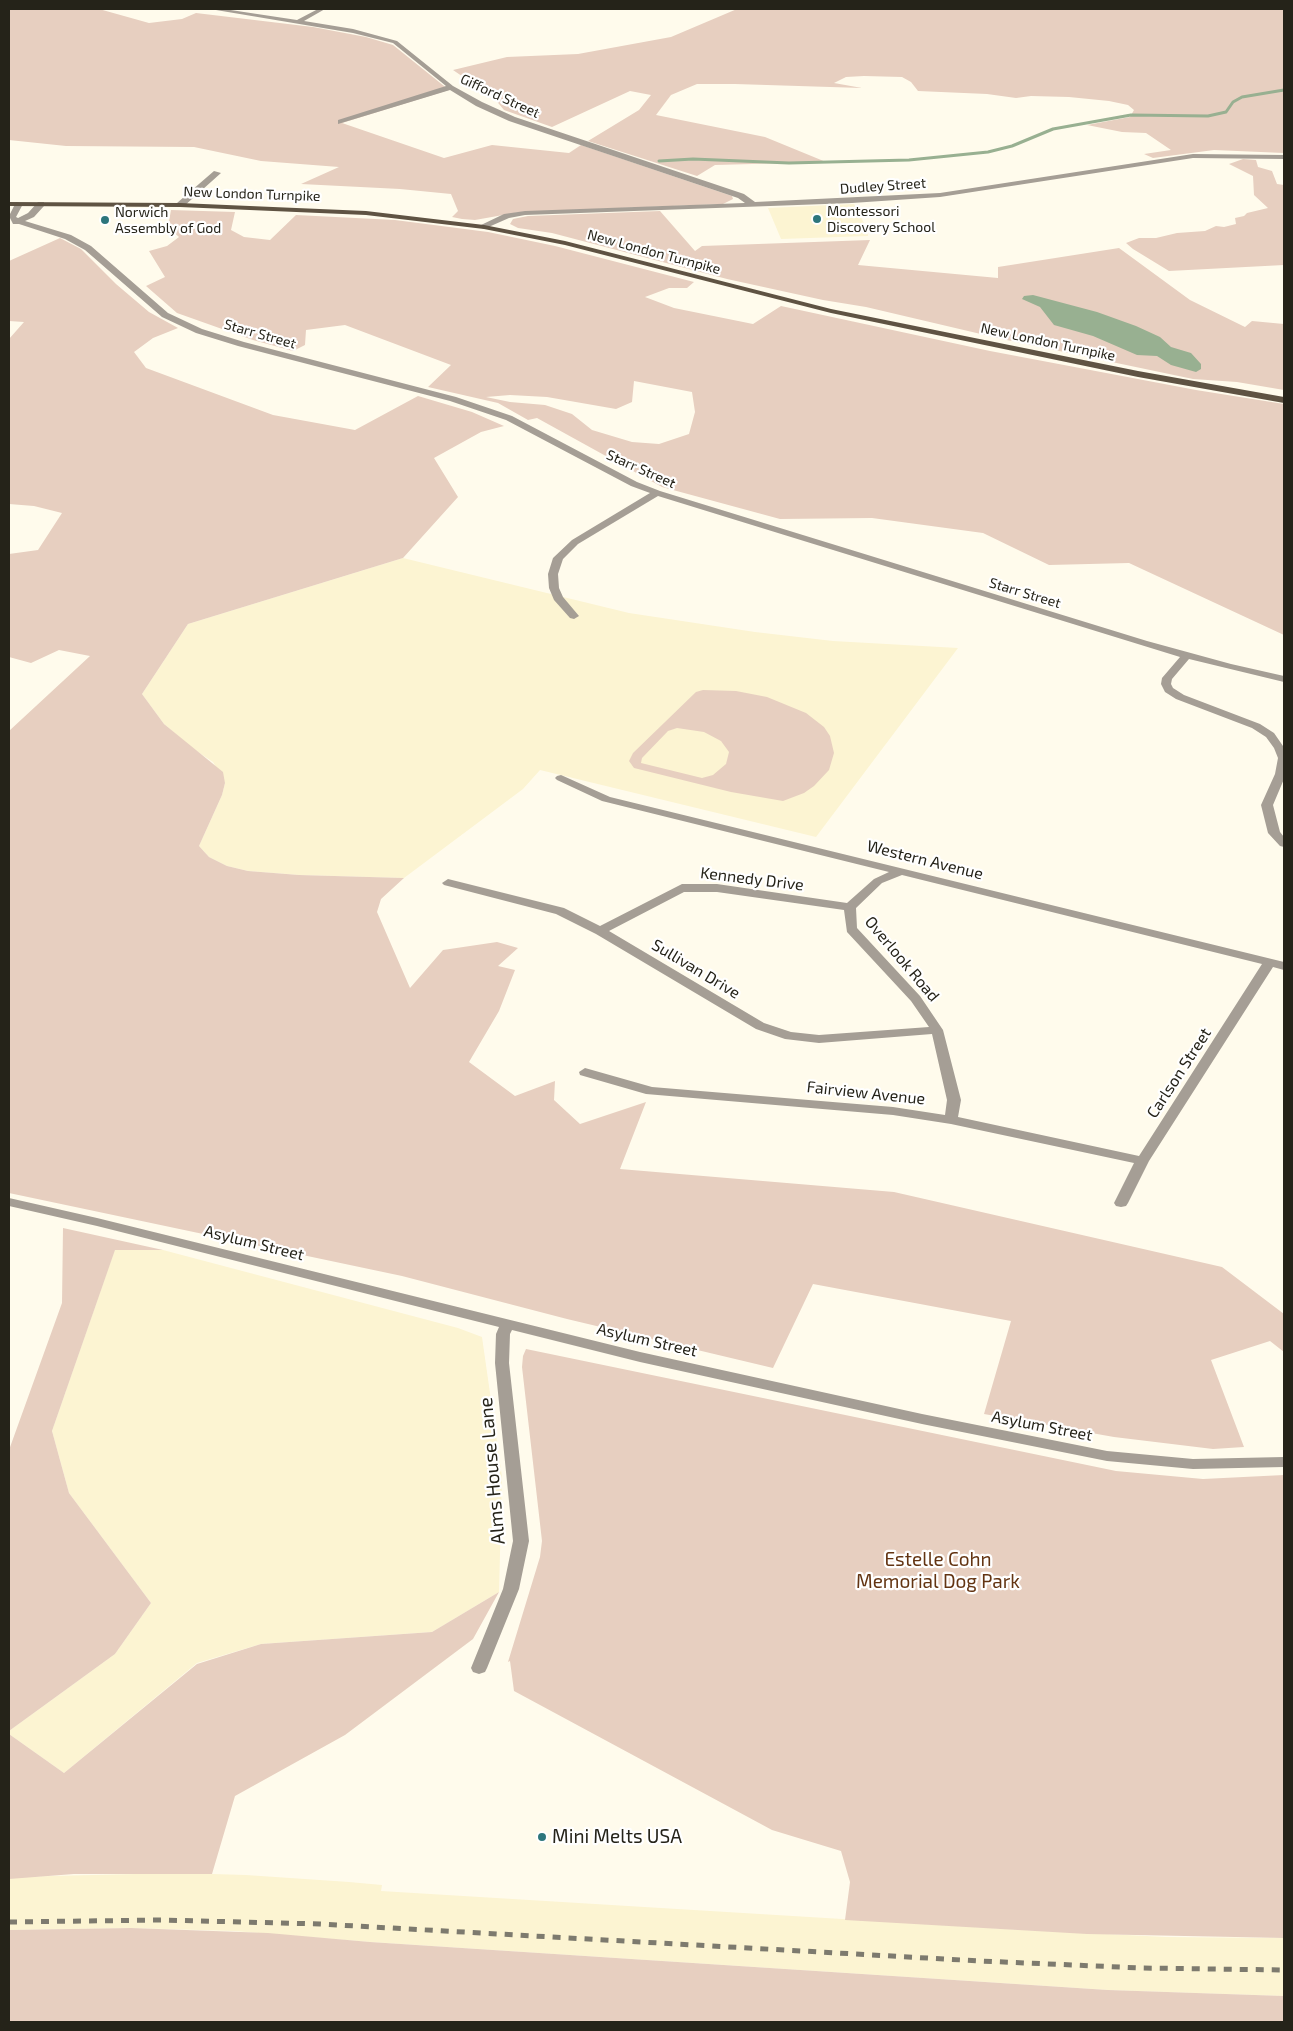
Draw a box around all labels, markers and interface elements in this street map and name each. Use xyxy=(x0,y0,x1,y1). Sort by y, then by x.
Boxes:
street label: Gifford Street xyxy=(458,70,542,122)
street label: Dudley Street xyxy=(839,175,927,197)
street label: New London Turnpike xyxy=(183,183,321,205)
place label: Montessori Discovery School xyxy=(827,203,935,236)
place label: Norwich Assembly of God xyxy=(115,204,221,236)
marker: Montessori Discovery School xyxy=(811,213,823,225)
marker: Norwich Assembly of God xyxy=(99,214,111,226)
street label: New London Turnpike xyxy=(586,226,722,278)
street label: Starr Street xyxy=(222,316,298,352)
street label: New London Turnpike xyxy=(979,320,1117,364)
street label: Starr Street xyxy=(604,446,678,492)
street label: Starr Street xyxy=(987,574,1063,612)
street label: Western Avenue xyxy=(865,836,985,884)
street label: Kennedy Drive xyxy=(699,863,805,895)
street label: Overlook Road xyxy=(861,912,943,1006)
street label: Sullivan Drive xyxy=(648,935,744,1003)
street label: Carlson Street xyxy=(1143,1024,1215,1122)
street label: Fairview Avenue xyxy=(806,1077,926,1109)
street label: Asylum Street xyxy=(202,1221,306,1265)
street label: Asylum Street xyxy=(595,1319,699,1361)
street label: Alms House Lane xyxy=(474,1396,510,1546)
street label: Asylum Street xyxy=(990,1407,1094,1445)
park label: Estelle Cohn Memorial Dog Park xyxy=(856,1549,1020,1593)
place label: Mini Melts USA xyxy=(552,1826,682,1848)
marker: Mini Melts USA xyxy=(536,1831,548,1843)

